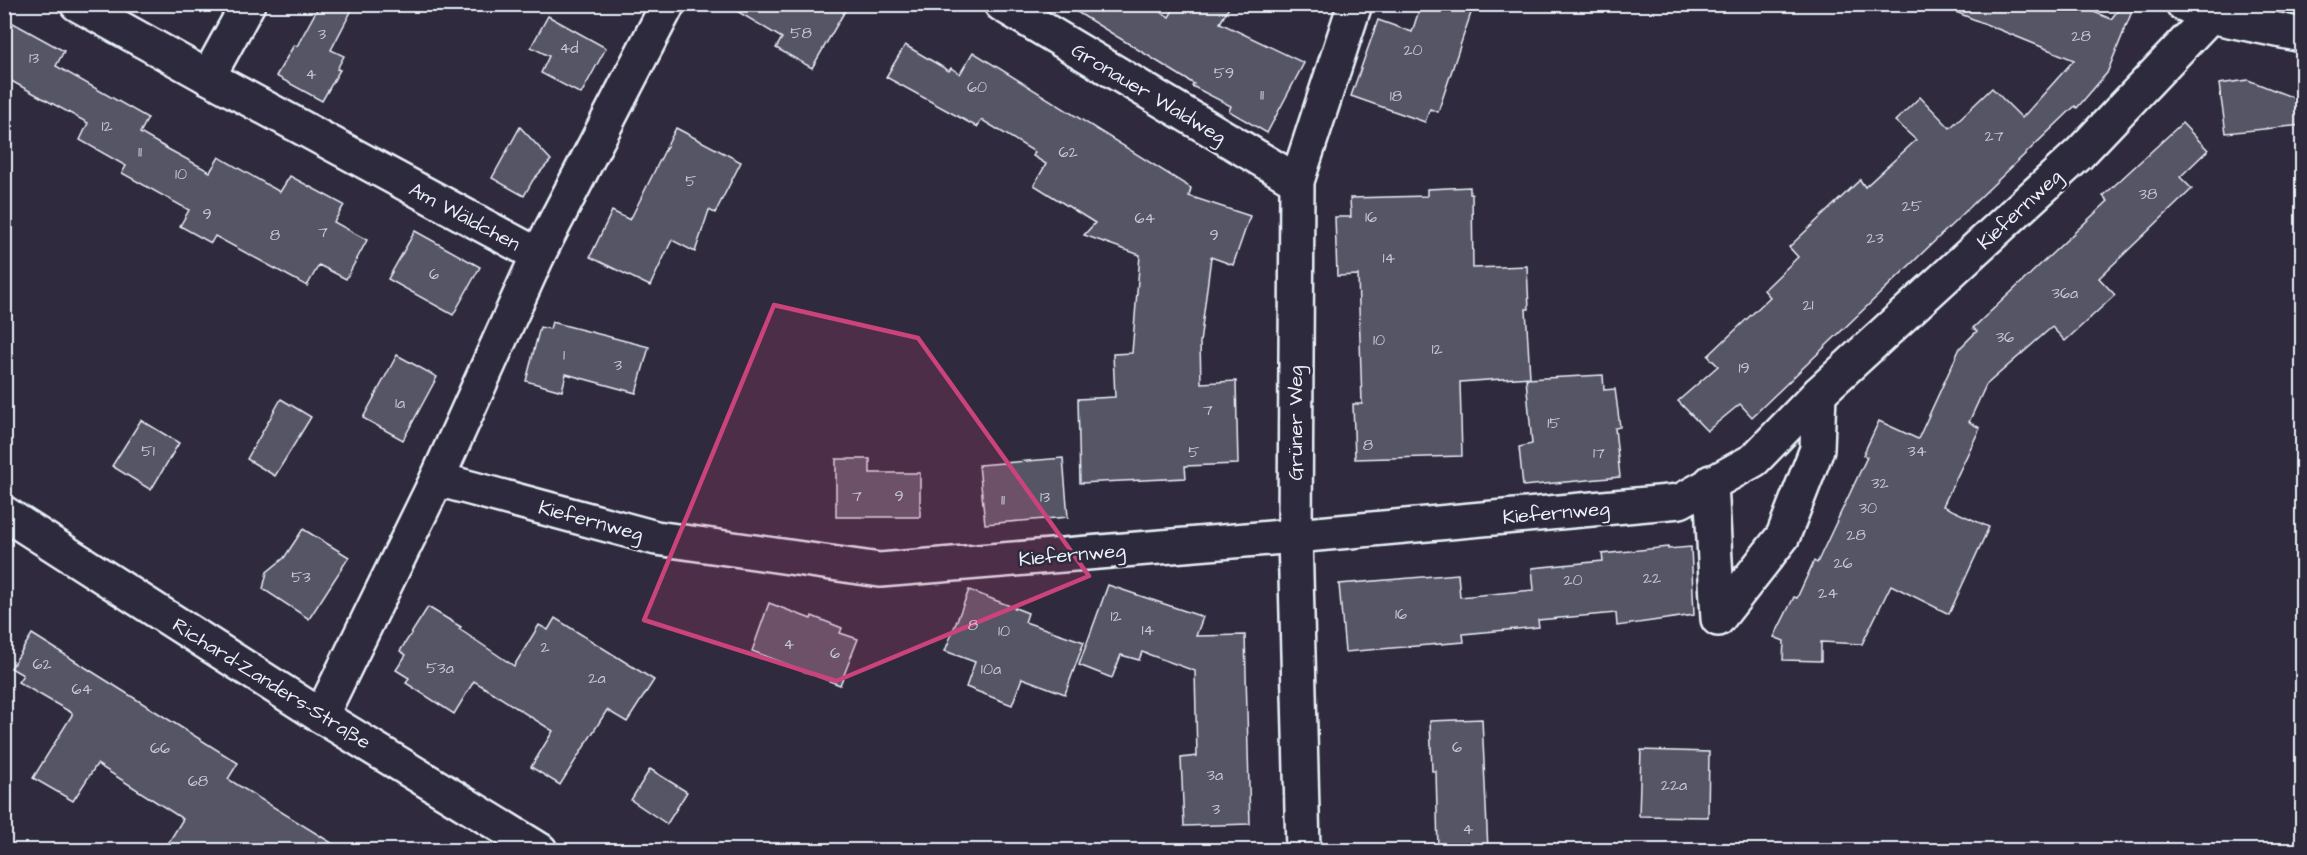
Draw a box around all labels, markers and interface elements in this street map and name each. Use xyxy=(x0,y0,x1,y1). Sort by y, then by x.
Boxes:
house number: 58 xyxy=(790,22,812,44)
house number: 3 xyxy=(318,23,326,45)
house number: 28 xyxy=(2071,25,2091,47)
house number: 4d xyxy=(559,37,579,59)
street label: Gronauer Waldweg xyxy=(1065,37,1231,152)
house number: 20 xyxy=(1403,39,1423,61)
house number: 13 xyxy=(29,47,39,69)
house number: 59 xyxy=(1214,62,1234,84)
house number: 4 xyxy=(306,63,317,85)
house number: 60 xyxy=(967,76,987,98)
house number: 11 xyxy=(1260,84,1264,106)
house number: 18 xyxy=(1390,85,1402,107)
house number: 12 xyxy=(101,115,113,137)
house number: 27 xyxy=(1985,125,2004,147)
house number: 11 xyxy=(138,141,142,163)
house number: 62 xyxy=(1058,141,1078,163)
house number: 10 xyxy=(175,163,187,185)
street label: Kiefernweg xyxy=(1971,163,2069,257)
house number: 5 xyxy=(685,170,697,192)
street label: Am Wäldchen xyxy=(404,176,525,258)
house number: 38 xyxy=(2139,183,2157,205)
house number: 25 xyxy=(1902,195,1923,217)
house number: 9 xyxy=(202,203,212,225)
house number: 16 xyxy=(1365,206,1377,228)
house number: 64 xyxy=(1135,207,1156,229)
house number: 7 xyxy=(318,221,328,243)
house number: 8 xyxy=(270,224,280,246)
house number: 9 xyxy=(1209,224,1219,246)
house number: 23 xyxy=(1866,227,1884,249)
house number: 14 xyxy=(1383,247,1396,269)
house number: 6 xyxy=(429,263,439,285)
house number: 36a xyxy=(2052,282,2078,304)
house number: 21 xyxy=(1802,294,1814,316)
house number: 36 xyxy=(1996,326,2014,348)
house number: 10 xyxy=(1373,329,1385,351)
house number: 12 xyxy=(1431,338,1443,360)
house number: 1 xyxy=(563,344,565,366)
house number: 3 xyxy=(614,354,622,376)
house number: 19 xyxy=(1738,357,1750,379)
street label: Grüner Weg xyxy=(1282,366,1311,480)
house number: 1a xyxy=(395,392,405,414)
house number: 7 xyxy=(1203,399,1213,421)
house number: 15 xyxy=(1547,412,1561,434)
house number: 8 xyxy=(1363,434,1373,456)
house number: 51 xyxy=(141,440,155,462)
house number: 34 xyxy=(1907,440,1927,462)
house number: 5 xyxy=(1188,441,1200,463)
house number: 17 xyxy=(1593,442,1605,464)
house number: 32 xyxy=(1871,472,1889,494)
house number: 7 xyxy=(852,485,862,507)
house number: 9 xyxy=(894,485,904,507)
house number: 13 xyxy=(1040,486,1050,508)
house number: 11 xyxy=(1001,489,1005,511)
street label: Kiefernweg xyxy=(535,494,646,549)
street label: Kiefernweg xyxy=(1502,494,1611,533)
house number: 30 xyxy=(1859,497,1877,519)
house number: 28 xyxy=(1846,524,1866,546)
street label: Kiefernweg xyxy=(1018,536,1127,575)
house number: 26 xyxy=(1833,552,1853,574)
house number: 53 xyxy=(291,566,311,588)
house number: 22 xyxy=(1643,567,1661,589)
house number: 20 xyxy=(1563,569,1583,591)
house number: 24 xyxy=(1818,582,1838,604)
house number: 16 xyxy=(1395,603,1407,625)
house number: 12 xyxy=(1110,605,1122,627)
street label: Richard-Zanders-Straße xyxy=(167,611,376,756)
house number: 8 xyxy=(968,614,978,636)
house number: 14 xyxy=(1142,619,1155,641)
house number: 10 xyxy=(998,620,1010,642)
house number: 4 xyxy=(784,633,795,655)
house number: 2 xyxy=(540,636,550,658)
house number: 6 xyxy=(830,642,840,664)
house number: 62 xyxy=(32,653,52,675)
house number: 53a xyxy=(426,657,454,679)
house number: 10a xyxy=(981,658,1001,680)
house number: 2a xyxy=(588,667,606,689)
house number: 64 xyxy=(72,678,93,700)
house number: 6 xyxy=(1452,736,1462,758)
house number: 66 xyxy=(150,737,170,759)
house number: 3a xyxy=(1207,764,1223,786)
house number: 68 xyxy=(188,770,208,792)
house number: 22a xyxy=(1661,774,1687,796)
house number: 3 xyxy=(1212,798,1220,820)
house number: 4 xyxy=(1463,818,1474,840)

